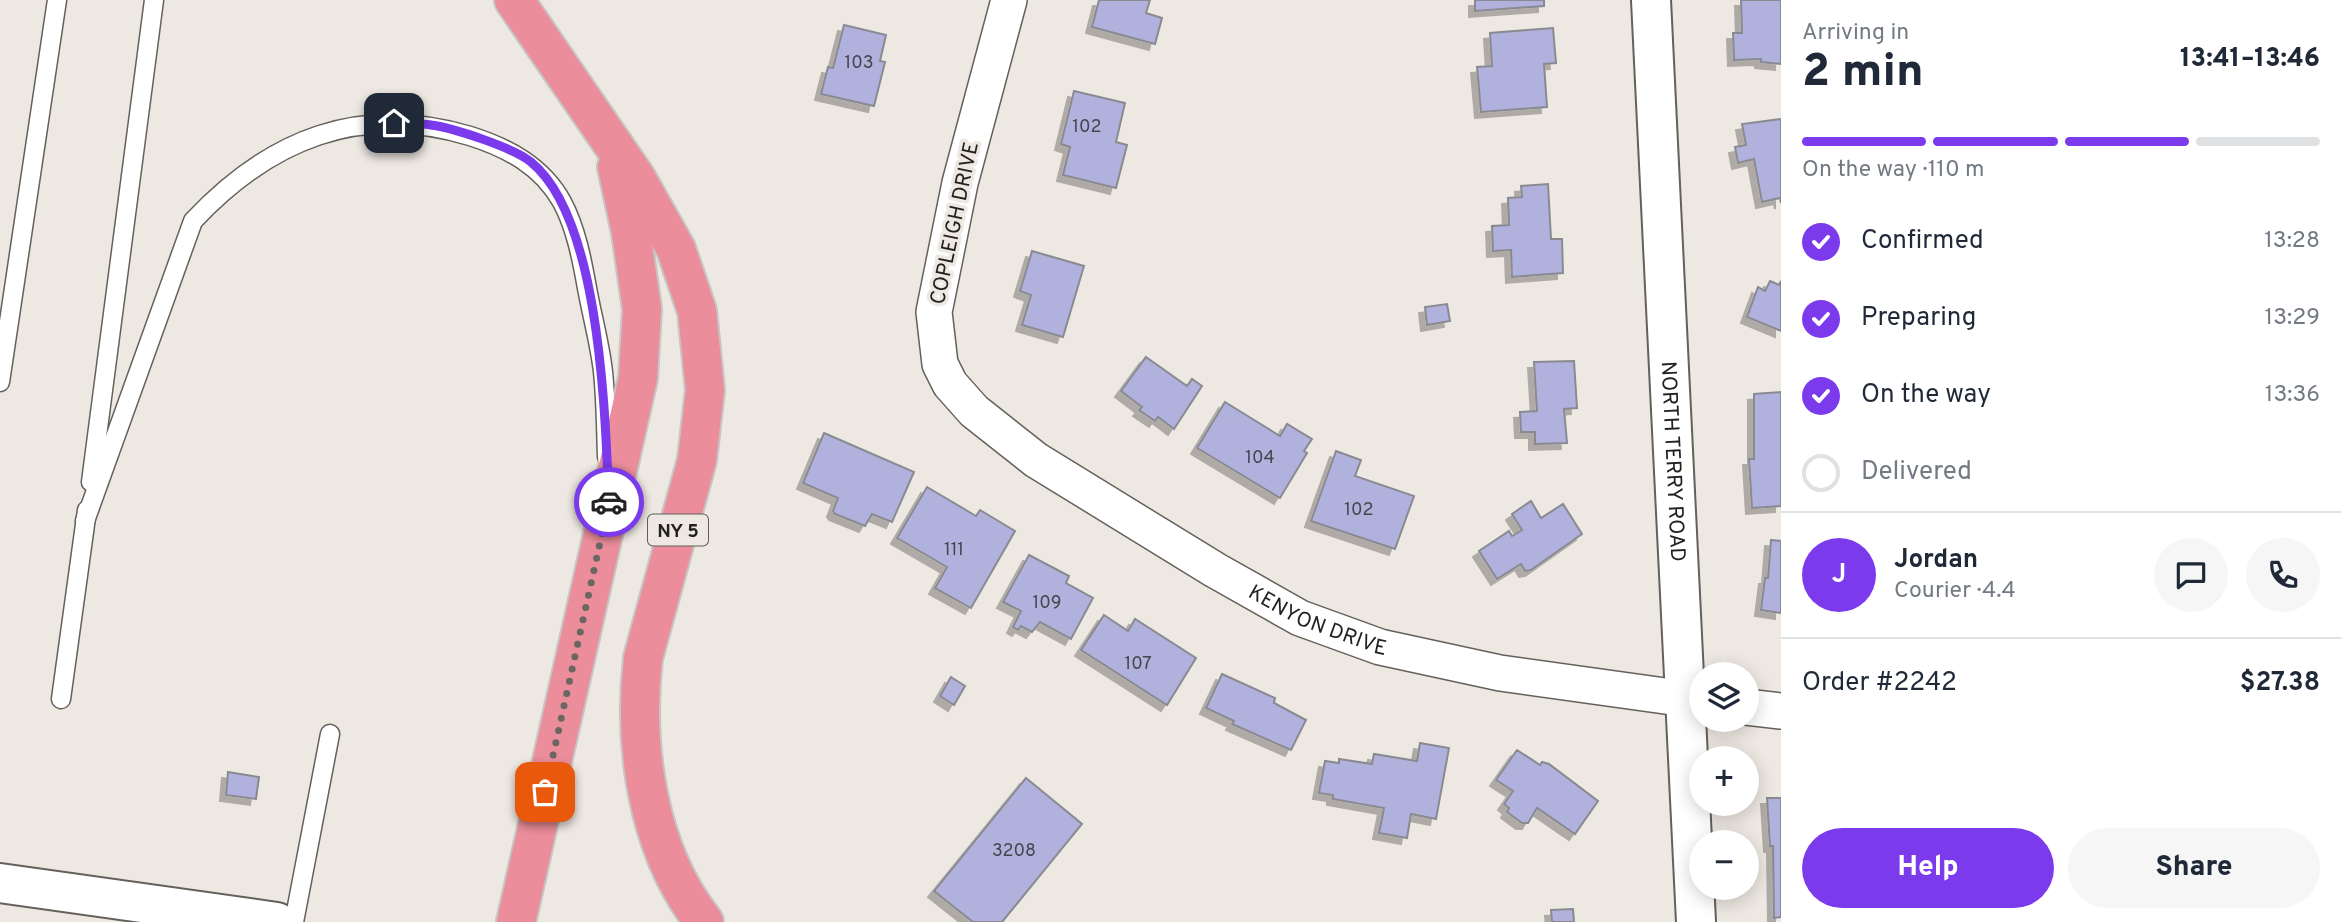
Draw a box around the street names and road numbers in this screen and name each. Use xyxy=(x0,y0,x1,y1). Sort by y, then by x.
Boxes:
street label: COPLEIGH DRIVE xyxy=(925,139,986,307)
street label: NORTH TERRY ROAD xyxy=(1654,361,1690,563)
road number: NY 5 xyxy=(648,514,708,545)
street label: KENYON DRIVE xyxy=(1243,579,1389,663)

